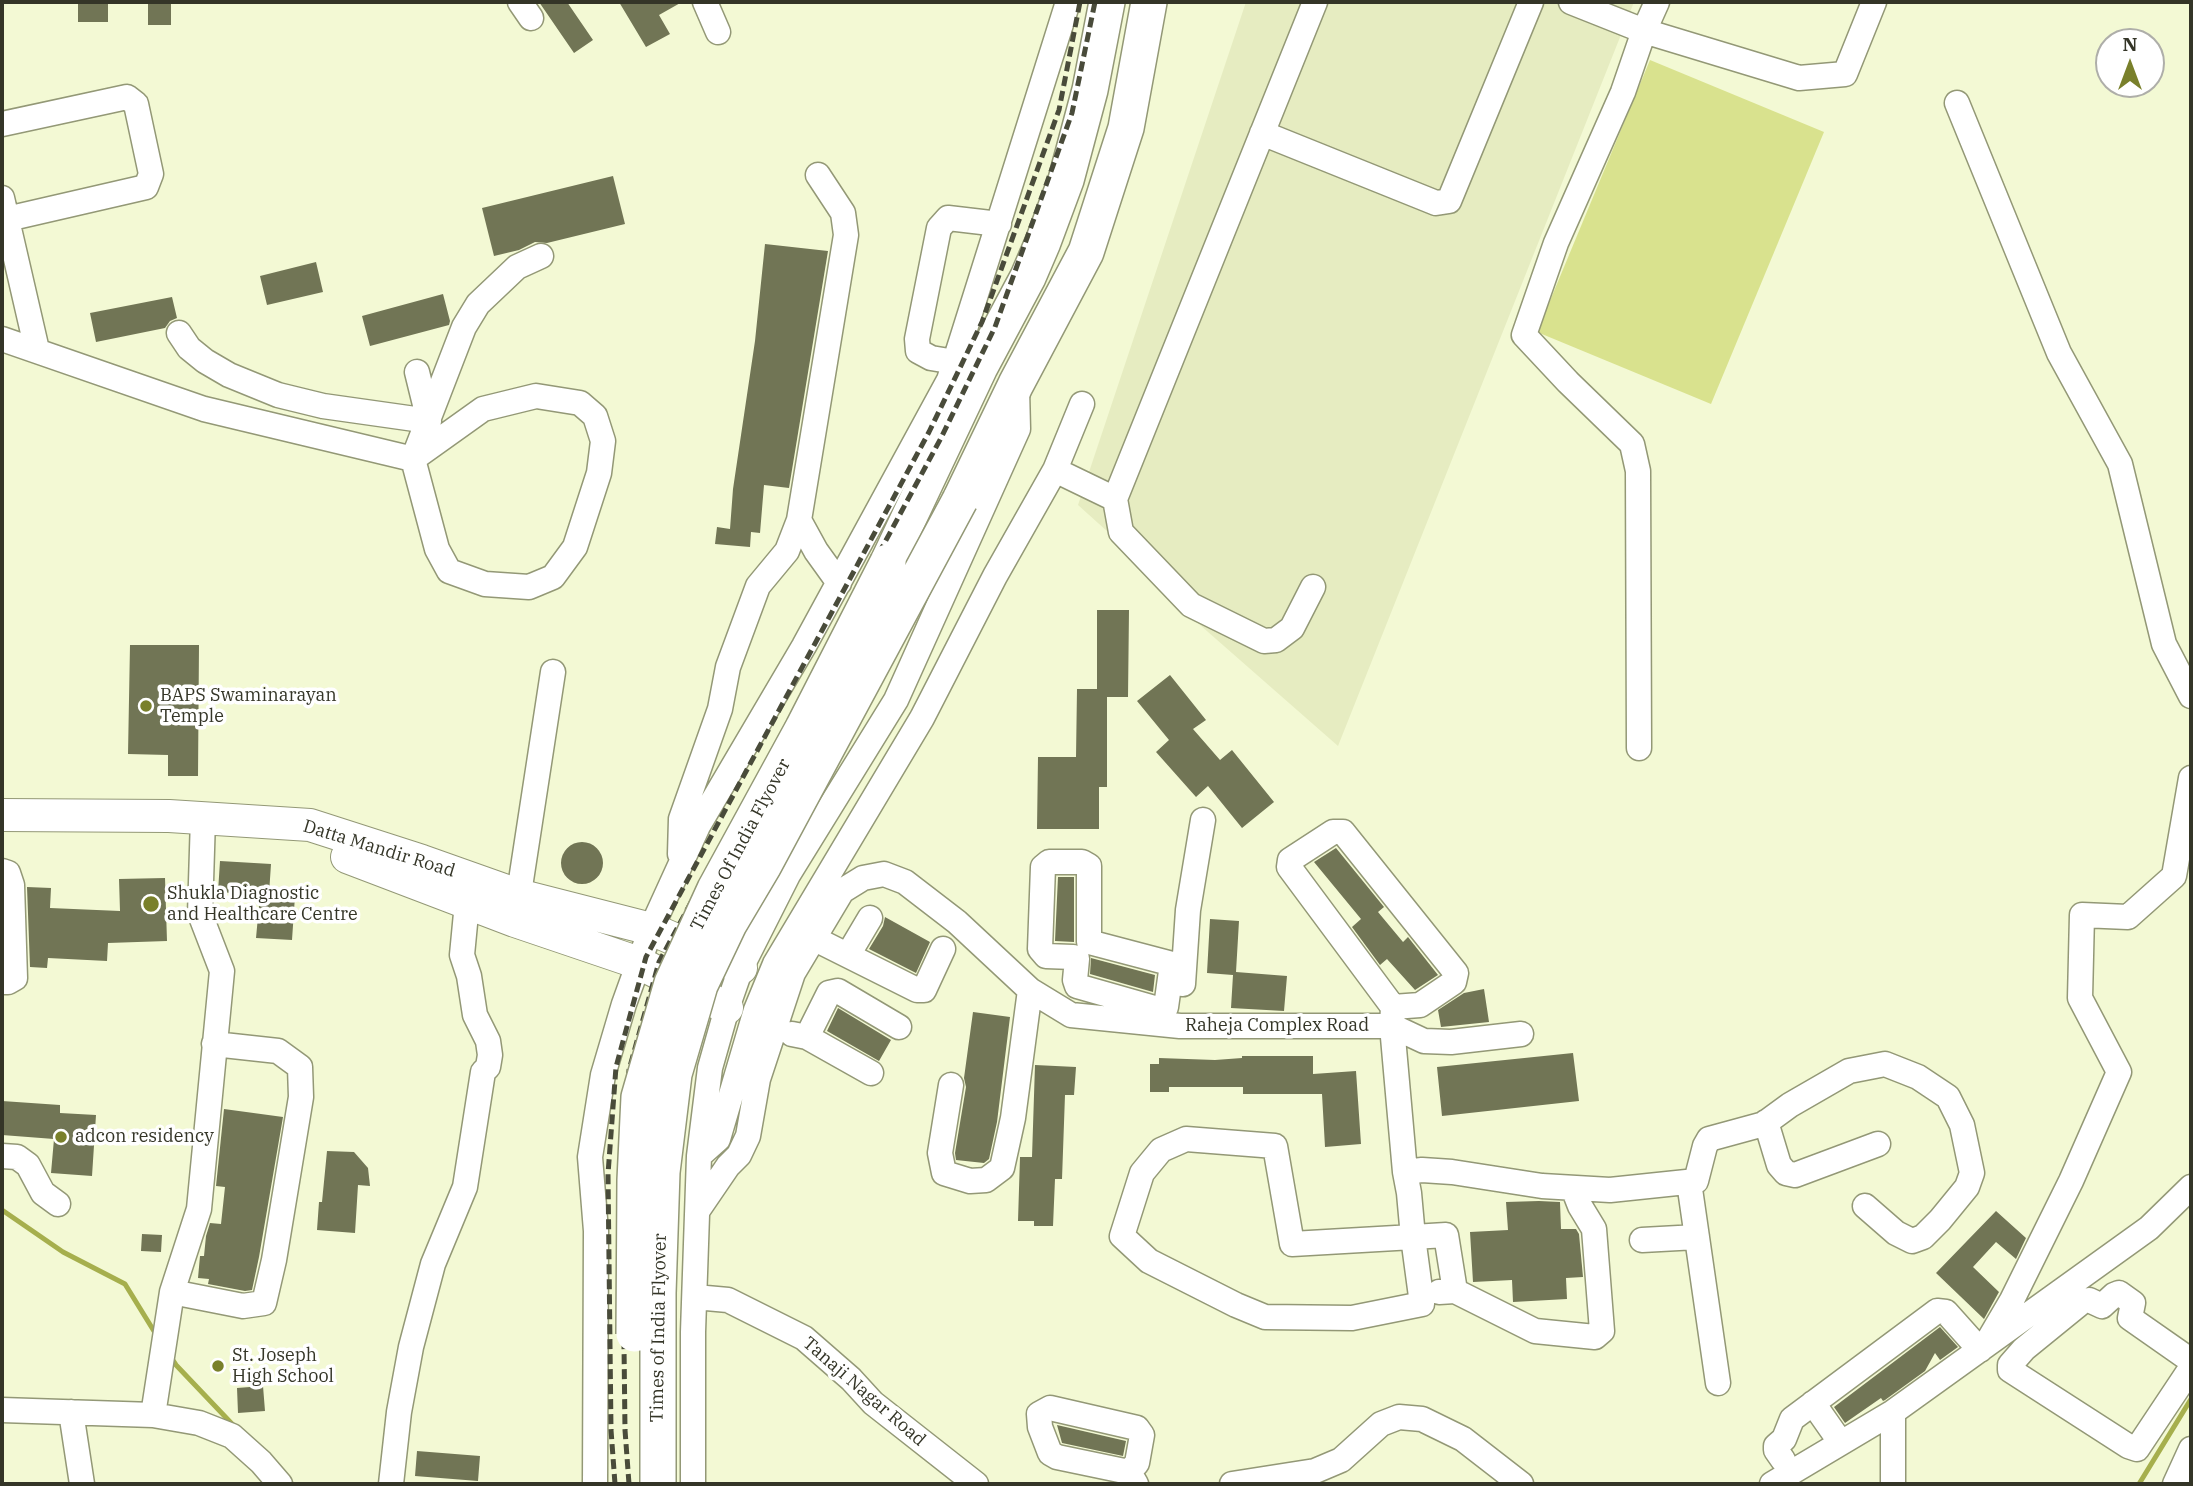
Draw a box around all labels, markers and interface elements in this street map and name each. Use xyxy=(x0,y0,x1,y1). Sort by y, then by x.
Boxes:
north arrow xyxy=(2095,28,2165,98)
text: N xyxy=(2122,32,2138,56)
place label: BAPS Swaminarayan Temple xyxy=(160,685,337,728)
marker: BAPS Swaminarayan Temple xyxy=(138,698,154,714)
street label: Times Of India Flyover xyxy=(686,755,796,935)
street label: Datta Mandir Road xyxy=(300,816,458,882)
place label: Shukla Diagnostic and Healthcare Centre xyxy=(167,883,358,926)
marker: Shukla Diagnostic and Healthcare Centre xyxy=(141,894,161,914)
street label: Raheja Complex Road xyxy=(1185,1015,1369,1037)
place label: adcon residency xyxy=(75,1126,214,1148)
marker: adcon residency xyxy=(53,1129,69,1145)
street label: Times of India Flyover xyxy=(647,1233,671,1423)
street label: Tanaji Nagar Road xyxy=(798,1333,930,1451)
place label: St. Joseph High School xyxy=(232,1345,334,1388)
marker: St. Joseph High School xyxy=(210,1358,226,1374)

